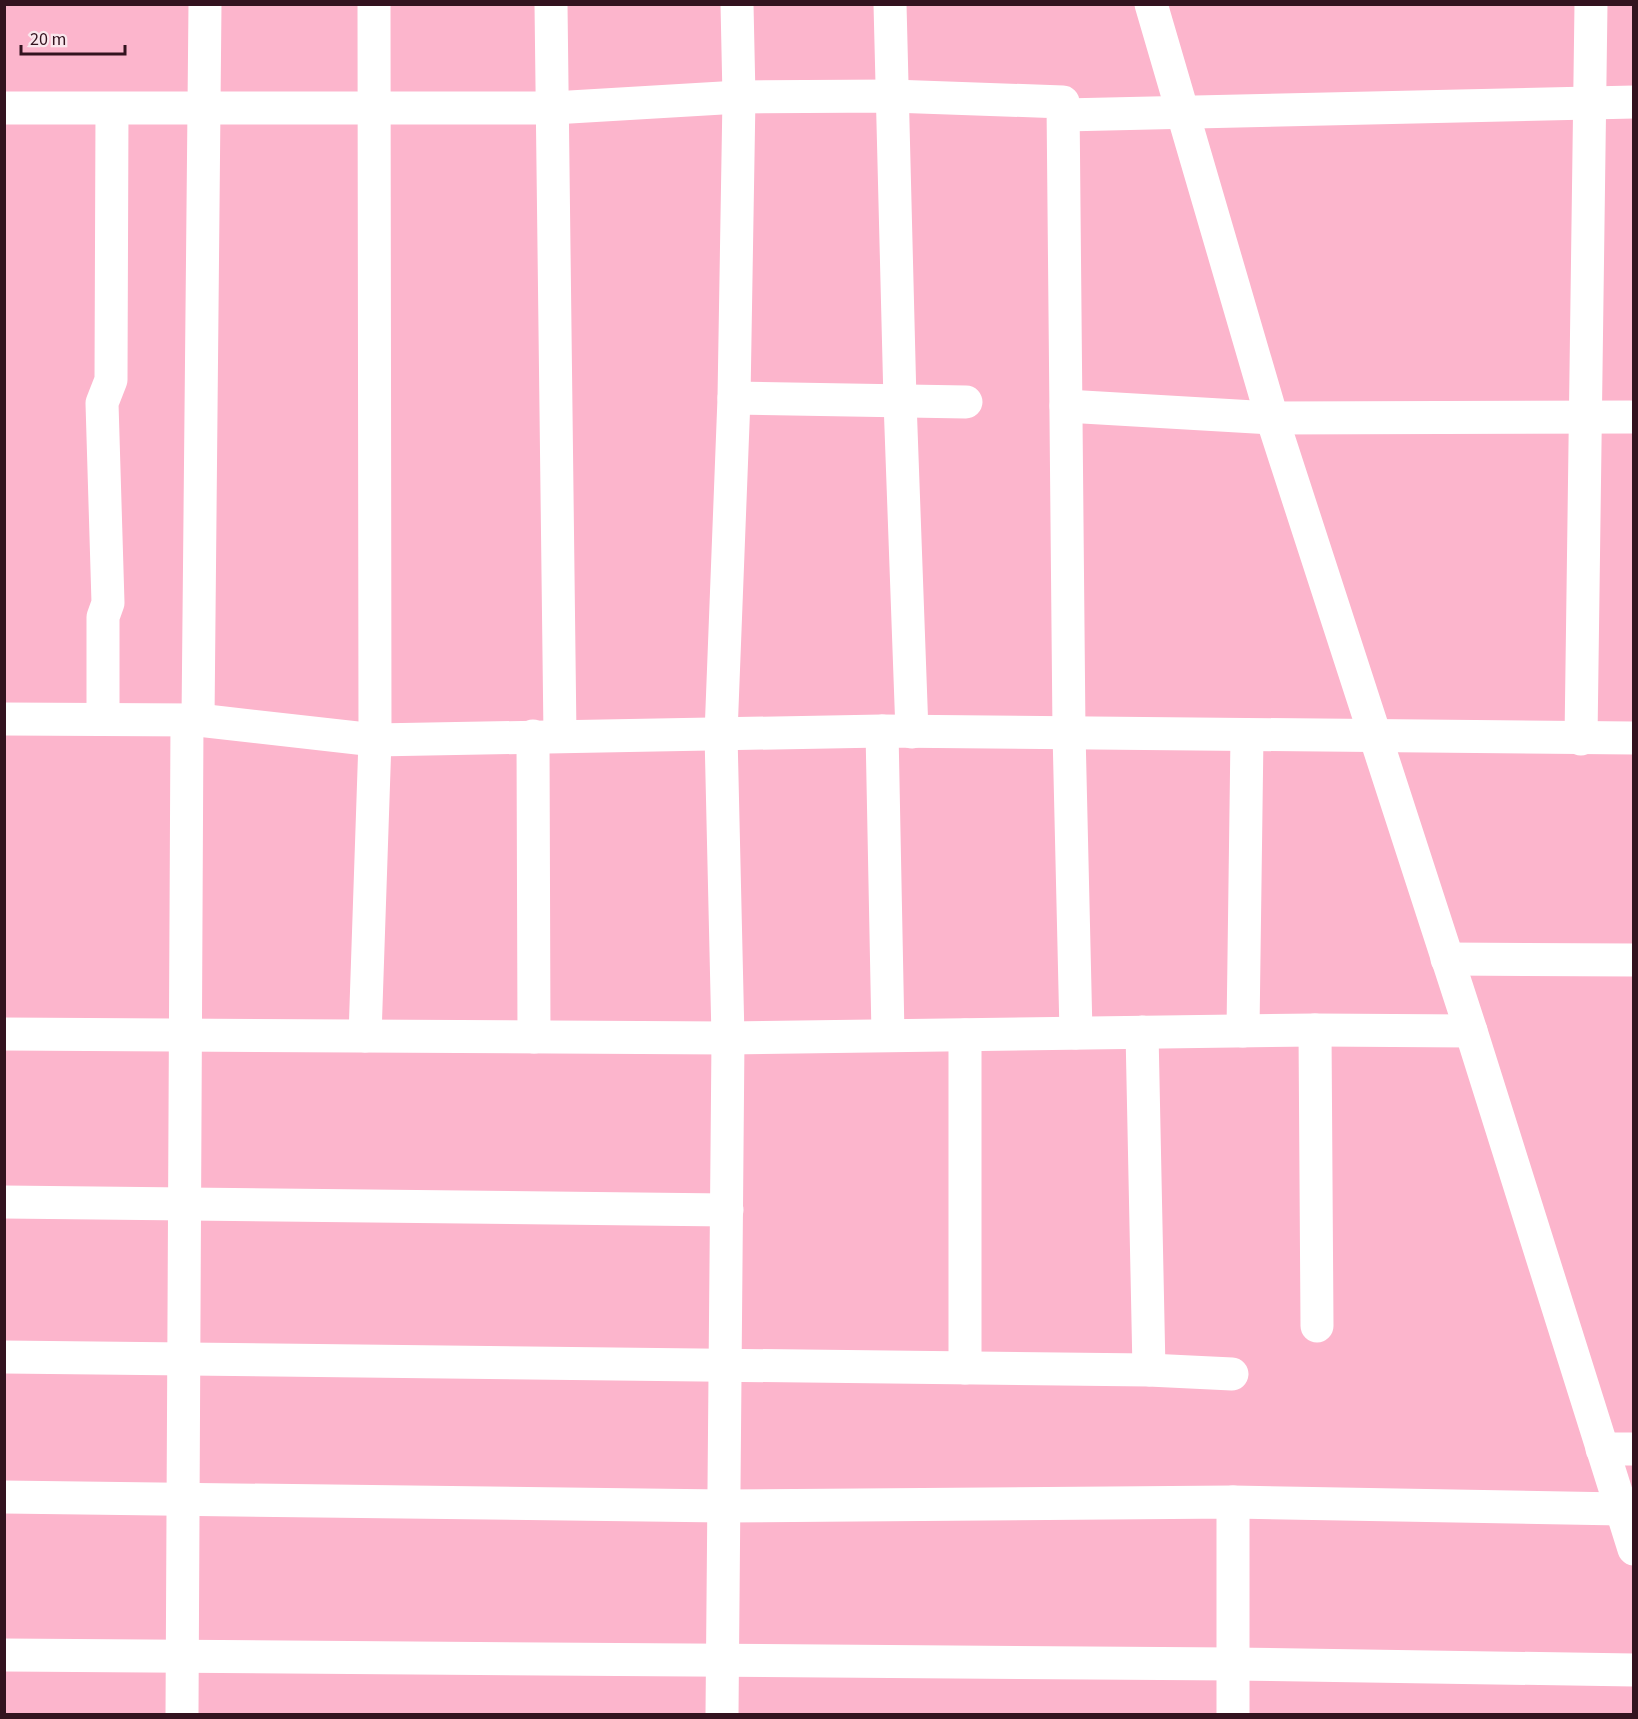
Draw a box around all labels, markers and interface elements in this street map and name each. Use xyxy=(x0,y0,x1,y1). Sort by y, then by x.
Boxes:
scale bar xyxy=(21,18,124,56)
text: 20 m xyxy=(30,27,66,52)

